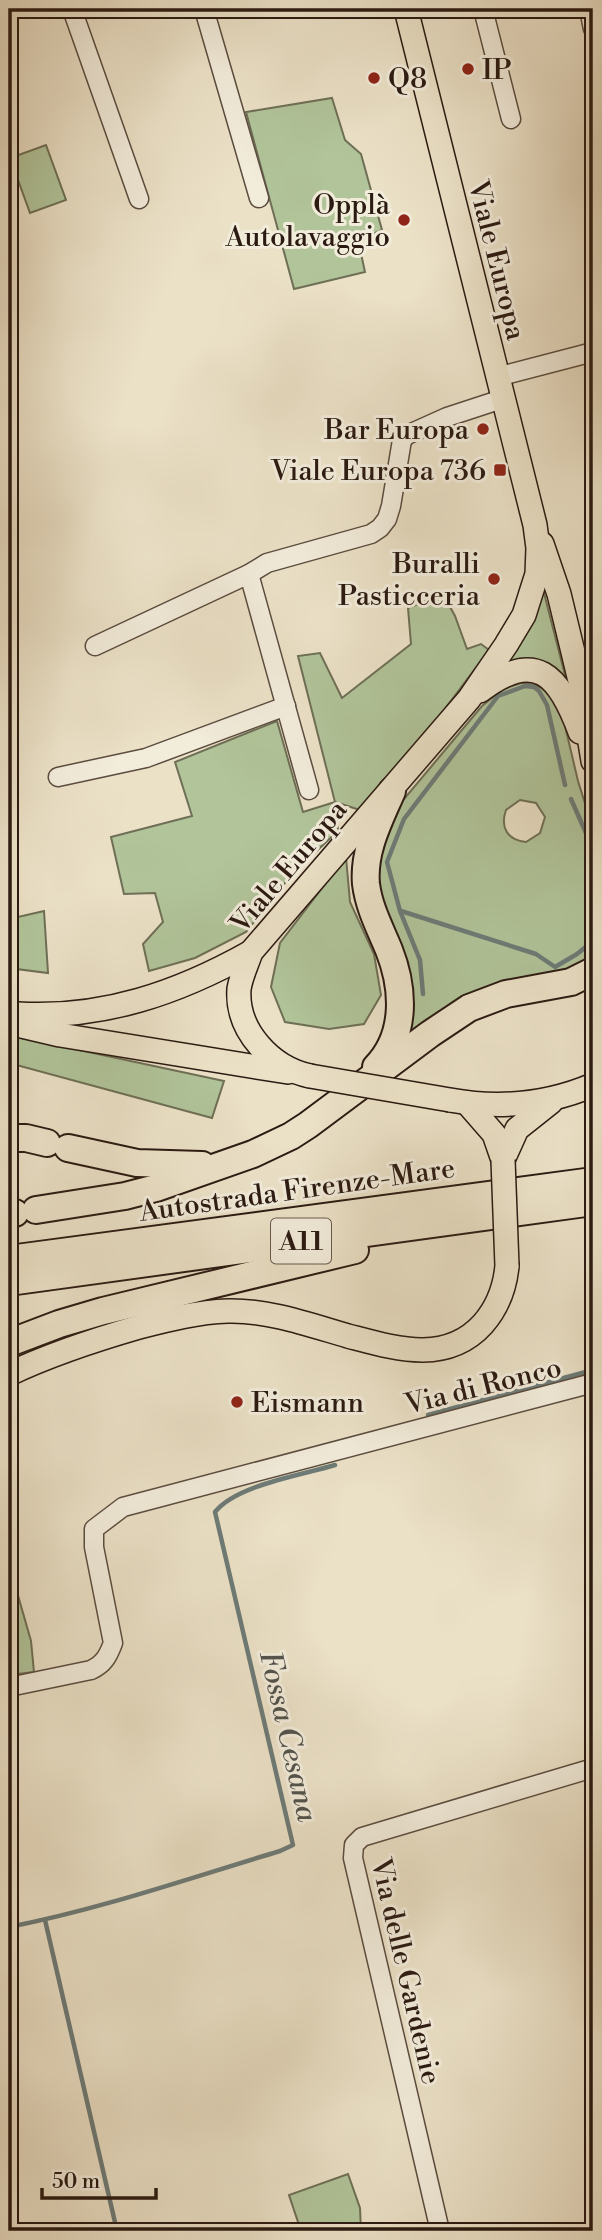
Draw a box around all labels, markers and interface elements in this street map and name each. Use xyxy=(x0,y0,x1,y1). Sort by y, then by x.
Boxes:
place label: IP xyxy=(482,53,512,88)
marker: IP xyxy=(460,61,476,77)
place label: Q8 xyxy=(388,62,427,97)
marker: Q8 xyxy=(366,70,382,86)
street label: Viale Europa xyxy=(460,176,533,345)
place label: Opplà Autolavaggio xyxy=(225,188,391,255)
marker: Opplà Autolavaggio xyxy=(396,212,412,228)
place label: Bar Europa xyxy=(323,413,470,448)
marker: Bar Europa xyxy=(475,421,491,437)
place label: Viale Europa 736 xyxy=(270,454,486,489)
marker: Viale Europa 736 xyxy=(492,462,508,478)
place label: Buralli Pasticceria xyxy=(338,547,481,614)
marker: Buralli Pasticceria xyxy=(486,571,502,587)
street label: Viale Europa xyxy=(223,793,356,941)
street label: Autostrada Firenze-Mare xyxy=(136,1151,457,1230)
road number: A11 xyxy=(271,1218,331,1264)
street label: Via di Ronco xyxy=(401,1350,565,1423)
place label: Eismann xyxy=(251,1386,364,1421)
marker: Eismann xyxy=(229,1394,245,1410)
water label: Fossa Cesana xyxy=(250,1647,326,1826)
street label: Via delle Gardenie xyxy=(362,1854,449,2088)
scale bar xyxy=(42,2156,156,2200)
text: 50 m xyxy=(52,2169,100,2195)

